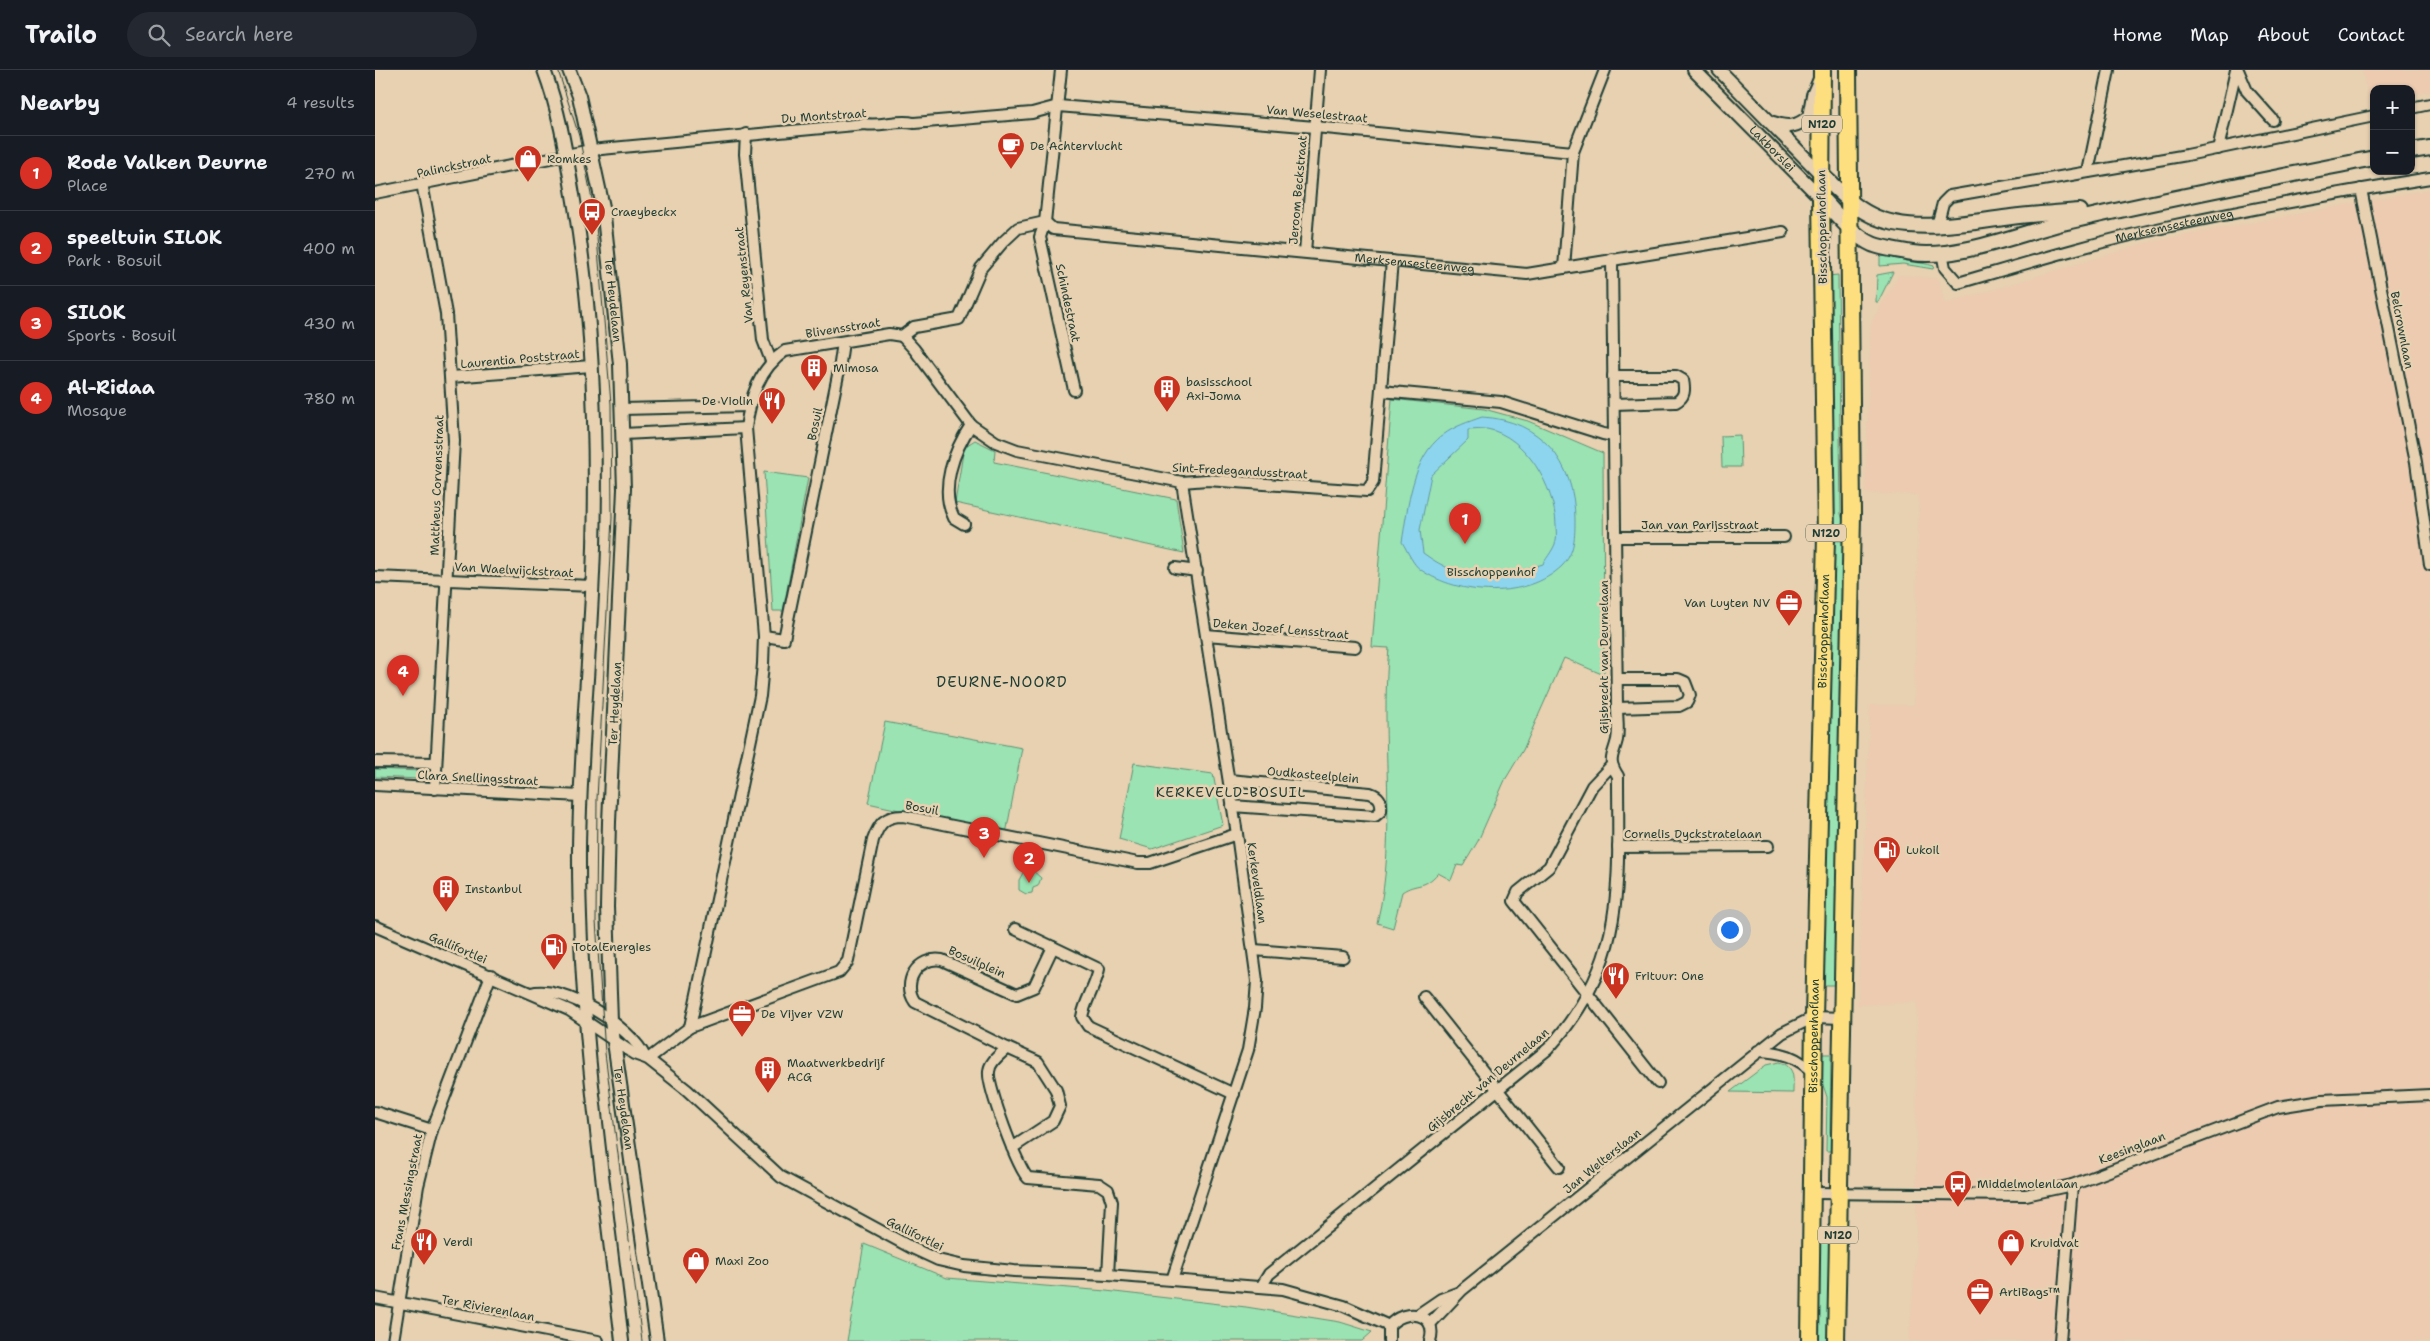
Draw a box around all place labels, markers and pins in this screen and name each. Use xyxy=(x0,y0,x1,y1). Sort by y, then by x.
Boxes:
cafe icon: De Achtervlucht xyxy=(996,131,1026,170)
place label: De Achtervlucht xyxy=(1030,138,1123,154)
shop icon: Romkes xyxy=(513,144,543,183)
place label: Romkes xyxy=(547,151,592,167)
bus stop icon: Craeybeckx xyxy=(577,197,607,236)
place label: Craeybeckx xyxy=(611,204,676,220)
building icon: Mimosa xyxy=(799,353,829,392)
place label: Mimosa xyxy=(833,360,879,376)
building icon: basisschool Axi-Joma xyxy=(1152,374,1182,413)
place label: basisschool Axi-Joma xyxy=(1186,374,1252,404)
restaurant icon: De Violin xyxy=(757,386,787,425)
place label: De Violin xyxy=(702,393,753,409)
pin: 1 xyxy=(1449,503,1481,544)
office icon: Van Luyten NV xyxy=(1774,588,1804,627)
place label: Van Luyten NV xyxy=(1684,595,1770,611)
pin: 4 xyxy=(387,655,419,696)
pin: 3 xyxy=(968,817,1000,858)
fuel station icon: Lukoil xyxy=(1872,835,1902,874)
pin: 2 xyxy=(1013,842,1045,883)
place label: Lukoil xyxy=(1906,842,1940,858)
building icon: Instanbul xyxy=(431,874,461,913)
place label: Instanbul xyxy=(465,881,522,897)
fuel station icon: TotalEnergies xyxy=(539,932,569,971)
place label: TotalEnergies xyxy=(573,939,651,955)
restaurant icon: Frituur: One xyxy=(1601,961,1631,1000)
place label: Frituur: One xyxy=(1635,968,1704,984)
office icon: De Vijver VZW xyxy=(727,999,757,1038)
place label: De Vijver VZW xyxy=(761,1006,844,1022)
building icon: Maatwerkbedrijf ACG xyxy=(753,1055,783,1094)
place label: Maatwerkbedrijf ACG xyxy=(787,1055,885,1085)
bus stop icon: Middelmolenlaan xyxy=(1943,1169,1973,1208)
place label: Middelmolenlaan xyxy=(1977,1176,2078,1192)
restaurant icon: Verdi xyxy=(409,1227,439,1266)
shop icon: Kruidvat xyxy=(1996,1228,2026,1267)
place label: Verdi xyxy=(443,1234,473,1250)
place label: Kruidvat xyxy=(2030,1235,2079,1251)
shop icon: Maxi Zoo xyxy=(681,1246,711,1285)
place label: Maxi Zoo xyxy=(715,1253,769,1269)
office icon: ArtiBags™ xyxy=(1965,1277,1995,1316)
place label: ArtiBags™ xyxy=(1999,1284,2060,1300)

